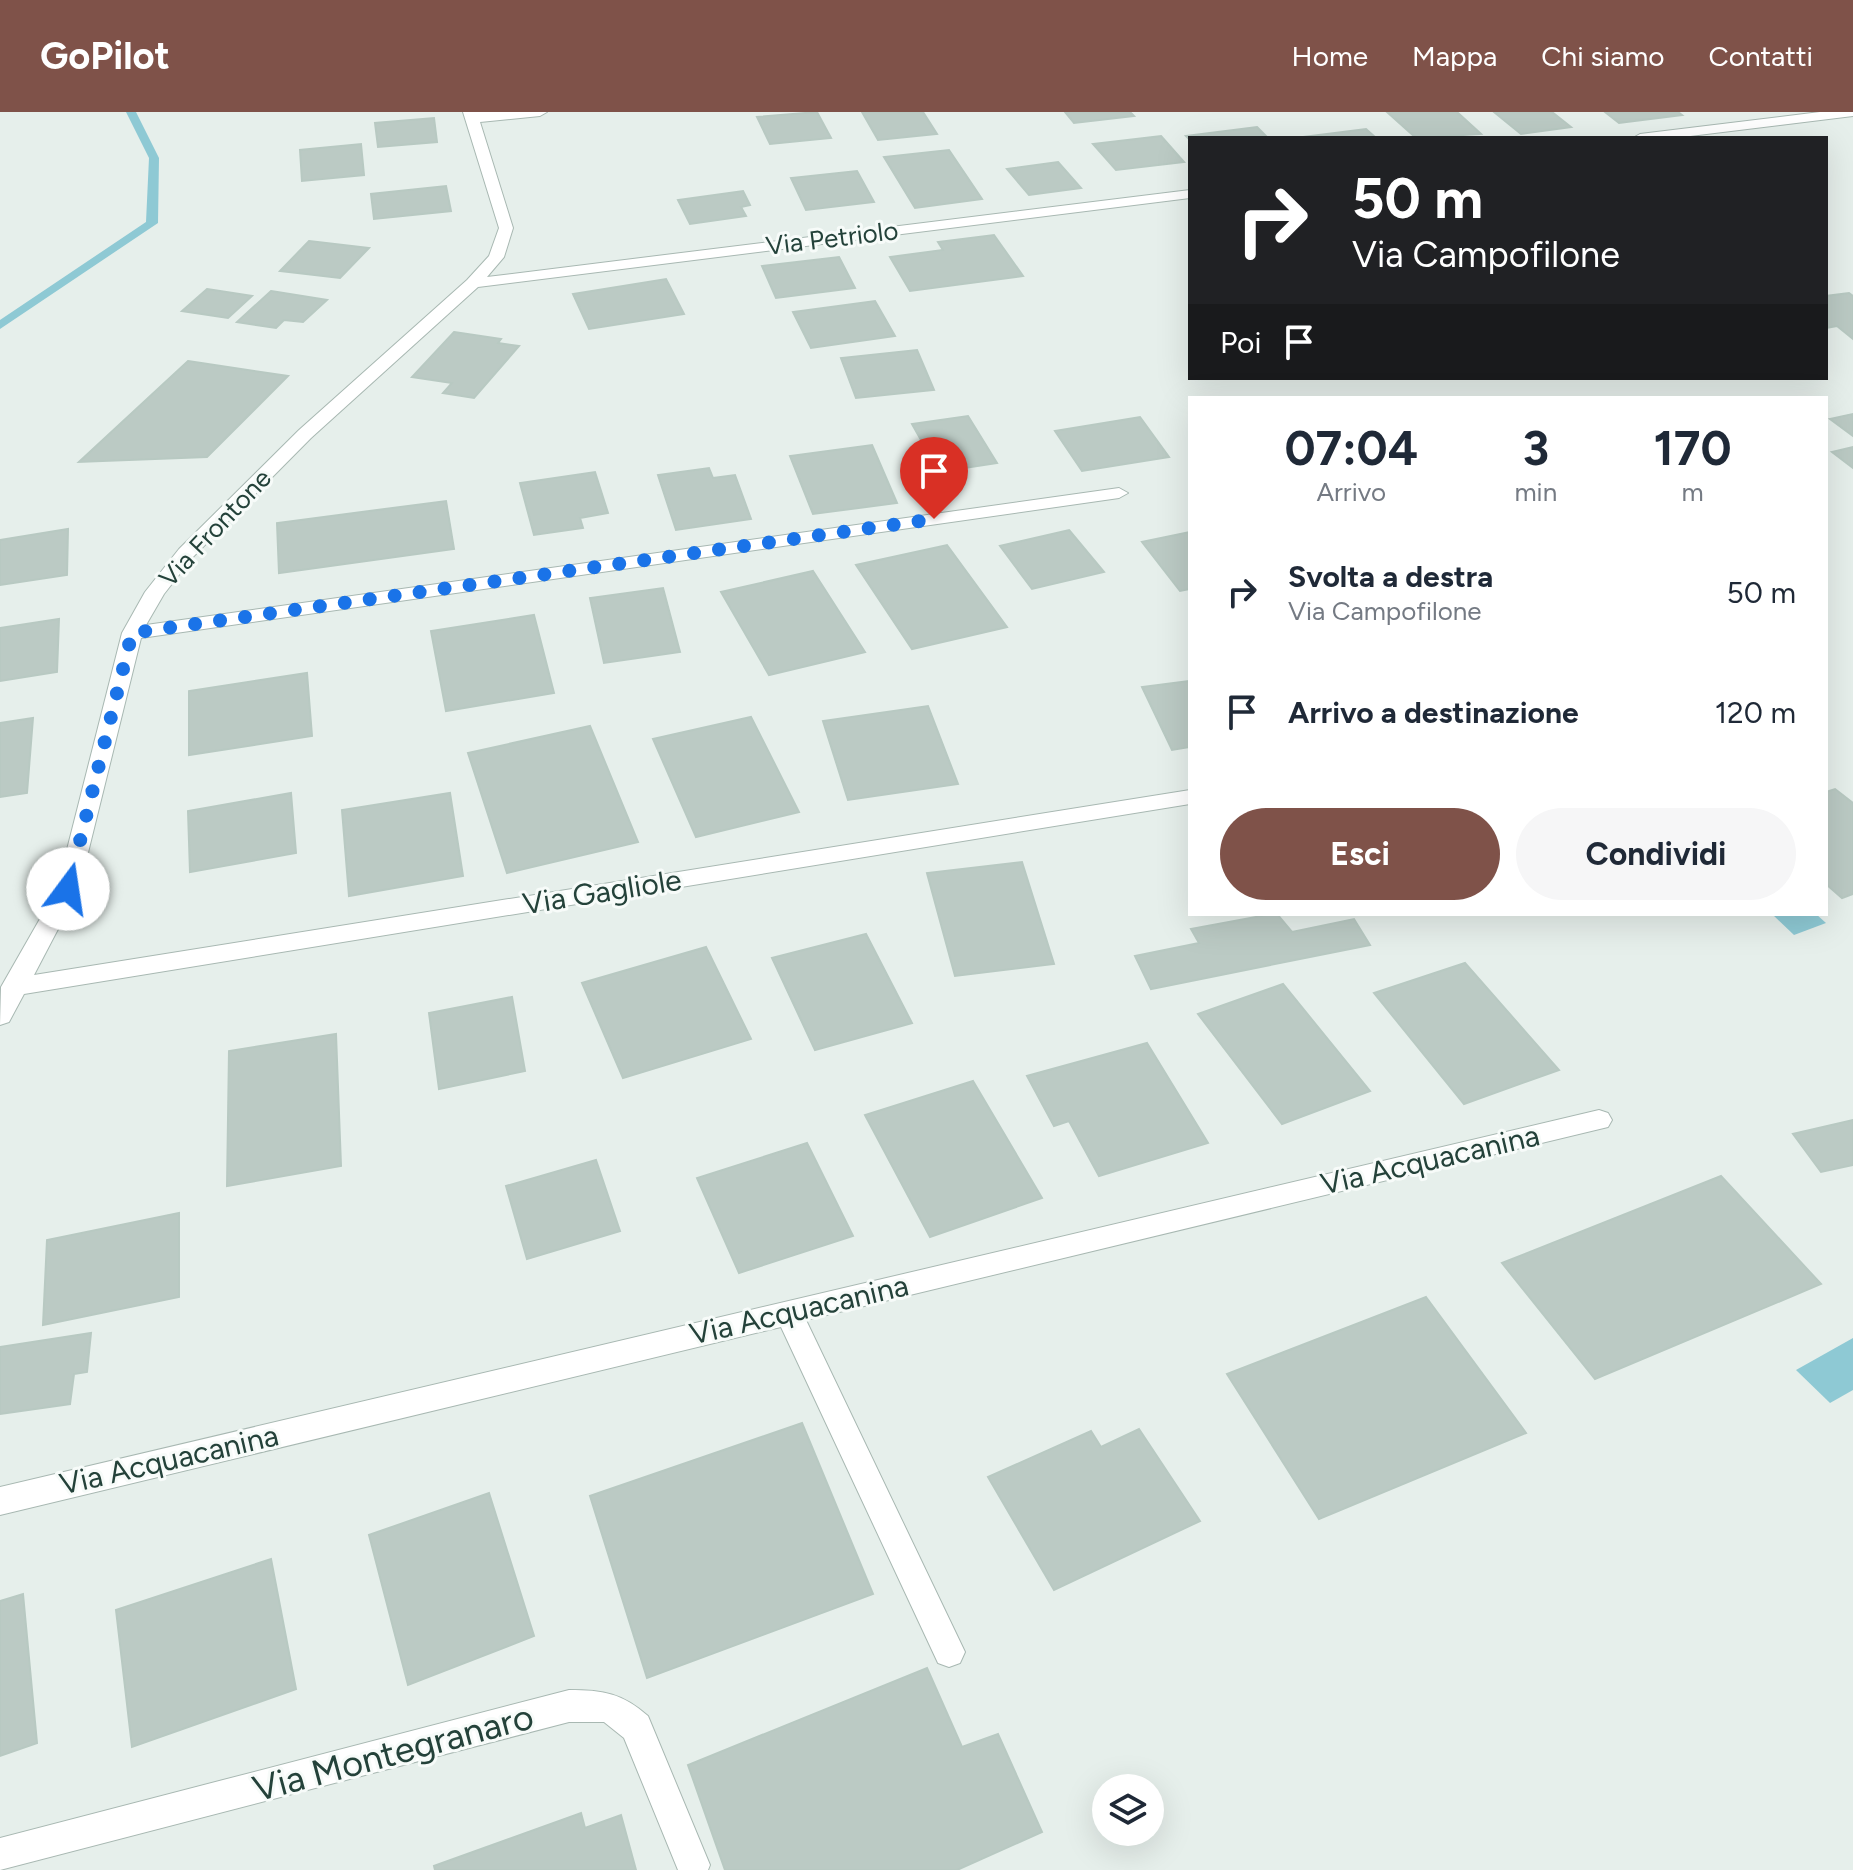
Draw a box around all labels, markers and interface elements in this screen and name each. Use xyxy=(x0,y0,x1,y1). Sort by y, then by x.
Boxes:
text: GoPilot xyxy=(40,33,170,79)
text: Home xyxy=(1292,39,1368,73)
text: Mappa xyxy=(1412,39,1497,73)
text: Chi siamo xyxy=(1541,39,1664,73)
text: Contatti xyxy=(1708,39,1813,73)
text: 50 m xyxy=(1352,165,1483,232)
icon: right xyxy=(1220,168,1324,272)
street label: Via Petriolo xyxy=(764,214,900,262)
text: Via Campofilone xyxy=(1352,233,1620,276)
icon: arrive xyxy=(1277,320,1321,364)
text: Poi xyxy=(1220,324,1261,361)
text: 07:04 xyxy=(1284,419,1418,477)
text: 3 xyxy=(1522,419,1549,477)
text: 170 xyxy=(1654,419,1732,477)
pin xyxy=(900,437,968,519)
icon: arrive xyxy=(912,449,956,493)
street label: Via Frontone xyxy=(152,462,278,594)
text: Arrivo xyxy=(1316,476,1386,508)
text: min xyxy=(1514,476,1557,508)
text: m xyxy=(1681,476,1704,508)
text: Svolta a destra xyxy=(1288,558,1493,595)
icon: right xyxy=(1220,570,1264,614)
text: 50 m xyxy=(1727,574,1796,611)
text: Via Campofilone xyxy=(1288,595,1481,627)
icon: arrive xyxy=(1220,690,1264,734)
text: Arrivo a destinazione xyxy=(1288,694,1579,731)
text: 120 m xyxy=(1715,694,1796,731)
button: Esci xyxy=(1220,808,1500,900)
button: Condividi xyxy=(1516,808,1796,900)
position arrow xyxy=(26,847,110,931)
street label: Via Gagliole xyxy=(520,861,684,922)
street label: Via Acquacanina xyxy=(1317,1116,1543,1203)
street label: Via Acquacanina xyxy=(686,1266,912,1353)
street label: Via Acquacanina xyxy=(56,1416,282,1503)
street label: Via Montegranaro xyxy=(248,1694,538,1811)
map controls xyxy=(1092,1774,1164,1846)
button: layers xyxy=(1092,1774,1164,1846)

